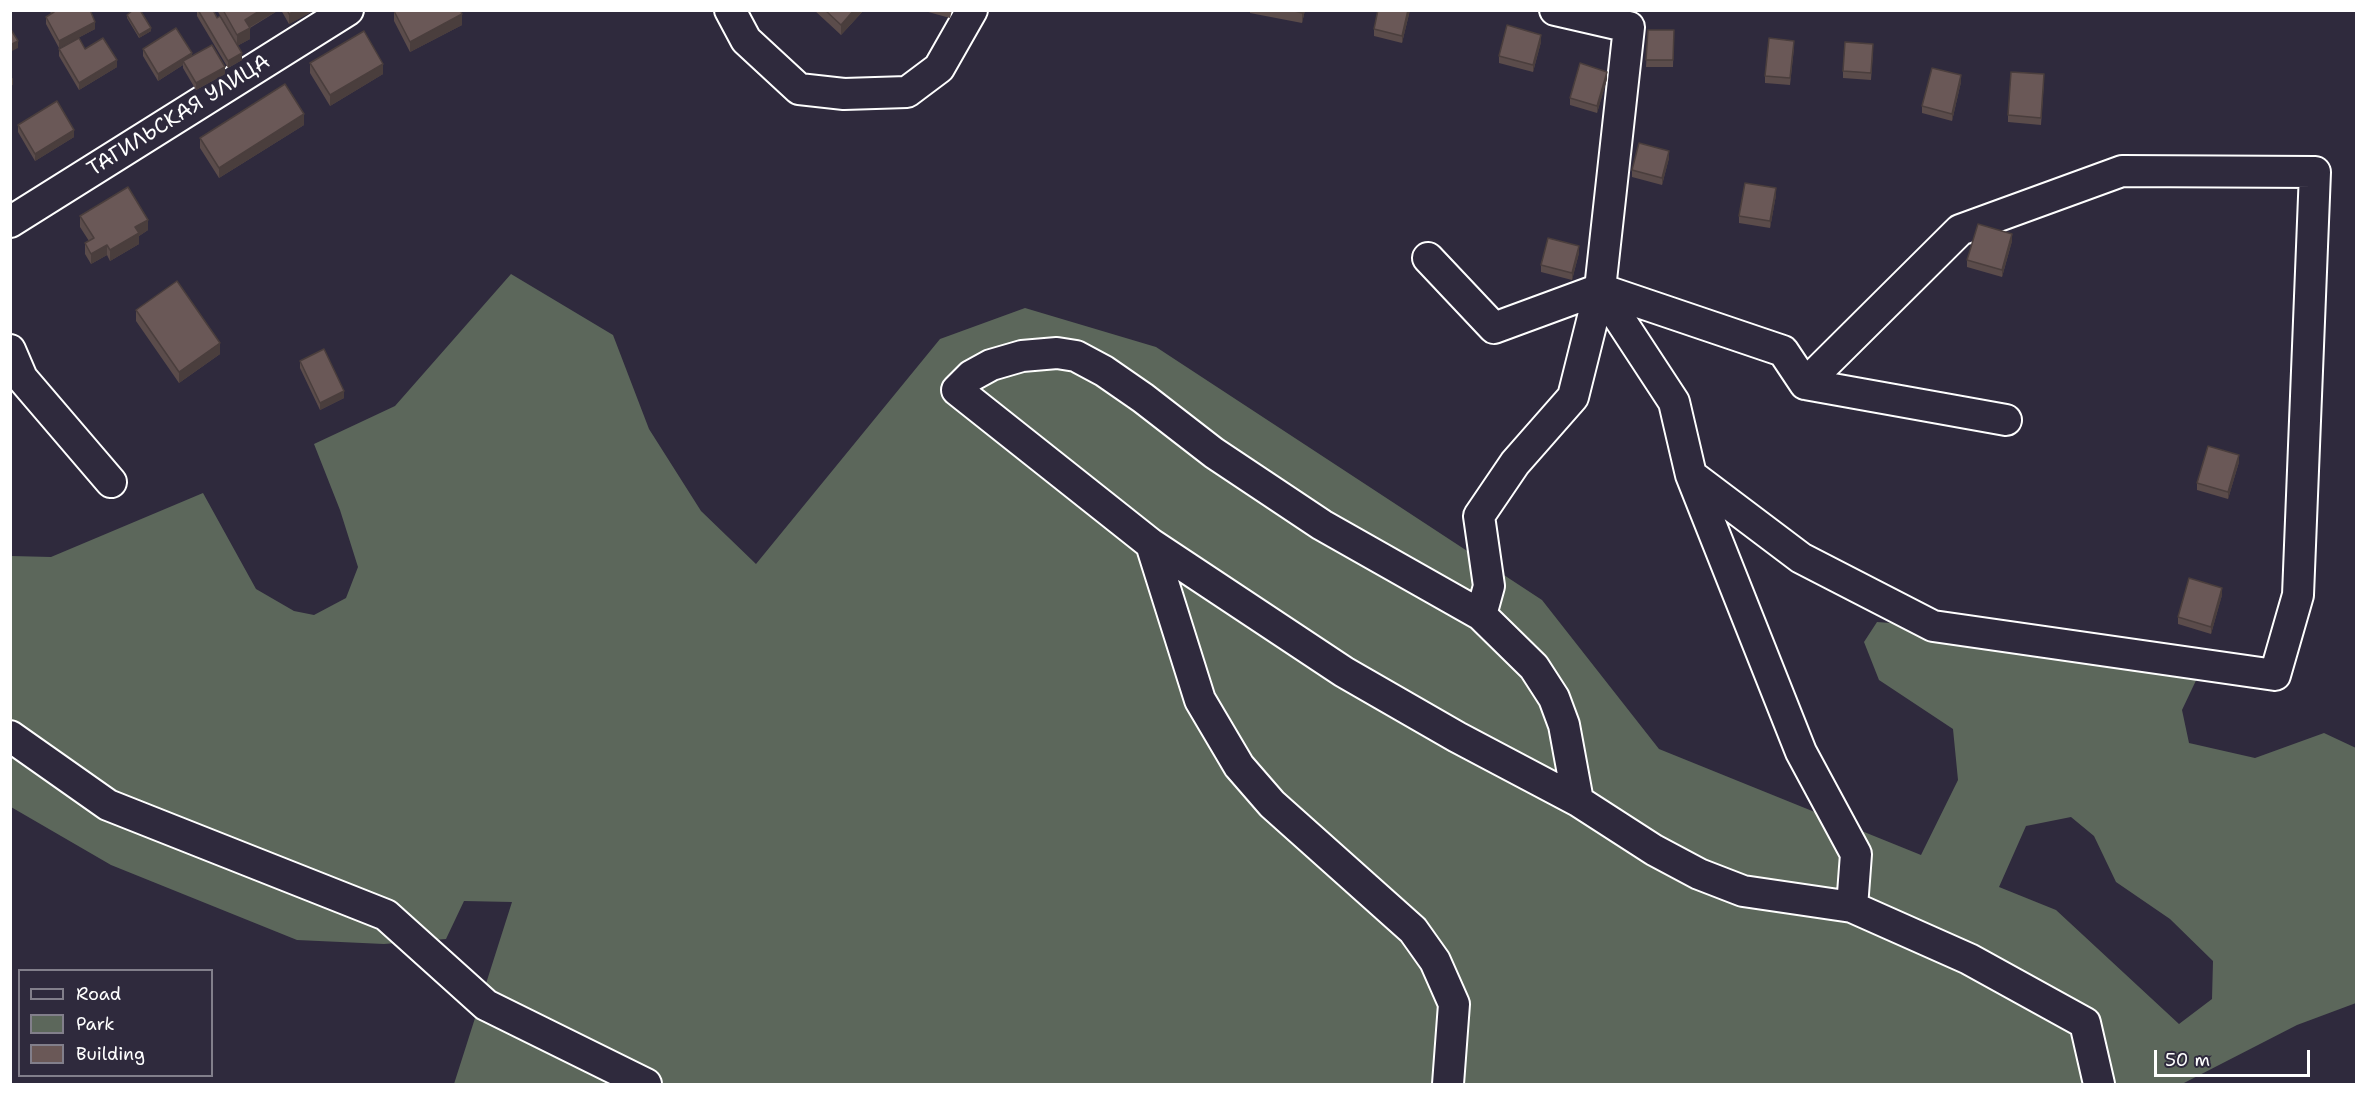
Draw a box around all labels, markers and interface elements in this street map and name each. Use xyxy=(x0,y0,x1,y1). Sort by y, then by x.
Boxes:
street label: ТАГИЛЬСКАЯ УЛИЦА xyxy=(83,50,275,182)
legend xyxy=(18,969,213,1077)
text: Road xyxy=(76,982,121,1006)
text: Park xyxy=(76,1012,115,1036)
scale bar xyxy=(2157,1038,2313,1076)
text: Building xyxy=(76,1042,145,1066)
text: 50 m xyxy=(2165,1048,2210,1072)

